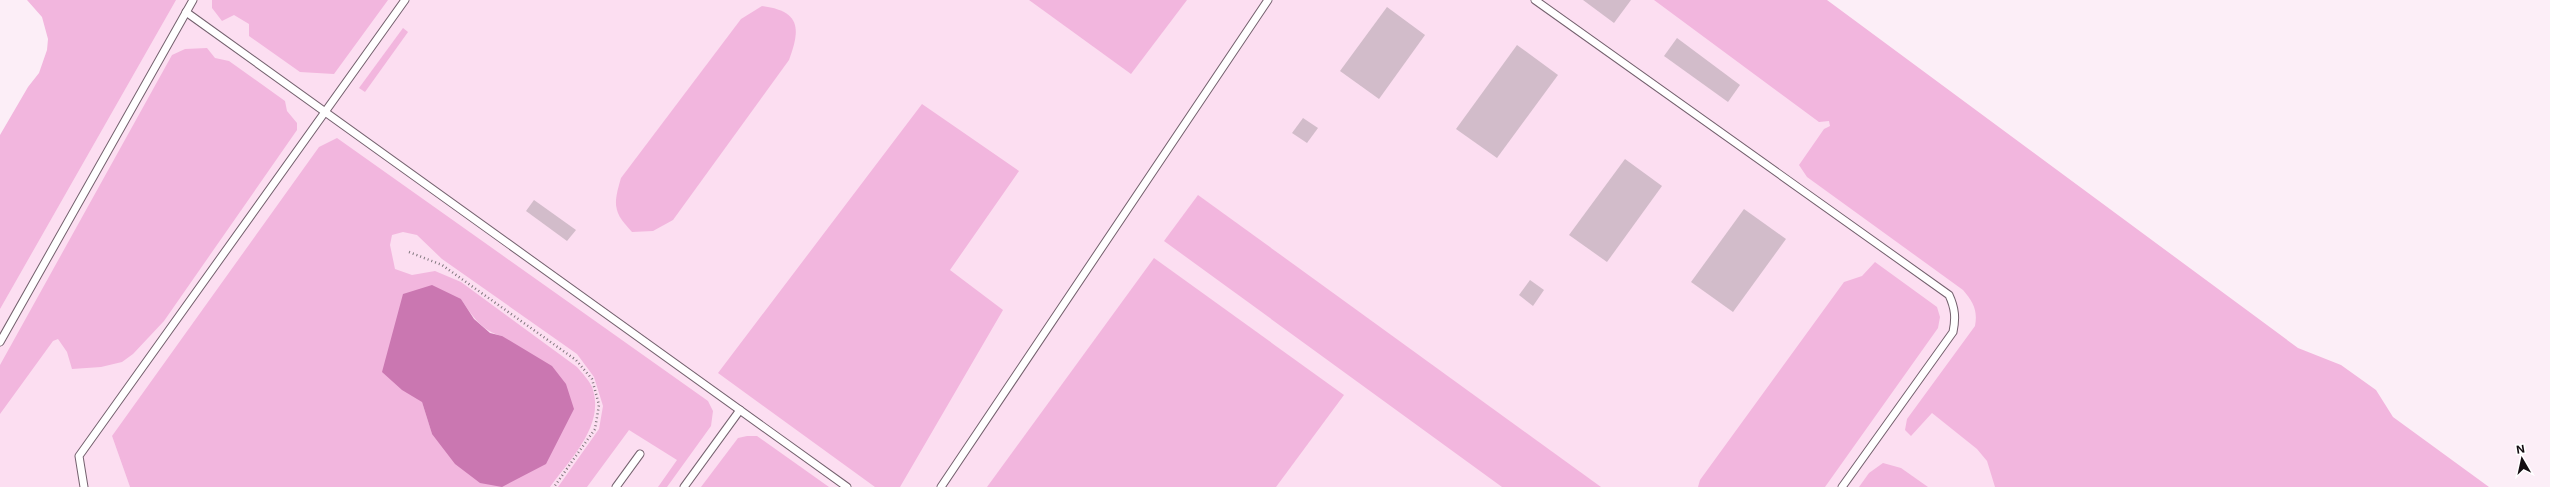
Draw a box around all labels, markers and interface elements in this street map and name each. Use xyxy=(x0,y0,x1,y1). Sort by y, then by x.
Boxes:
north arrow xyxy=(2502,439,2542,479)
text: N xyxy=(2515,442,2526,457)

